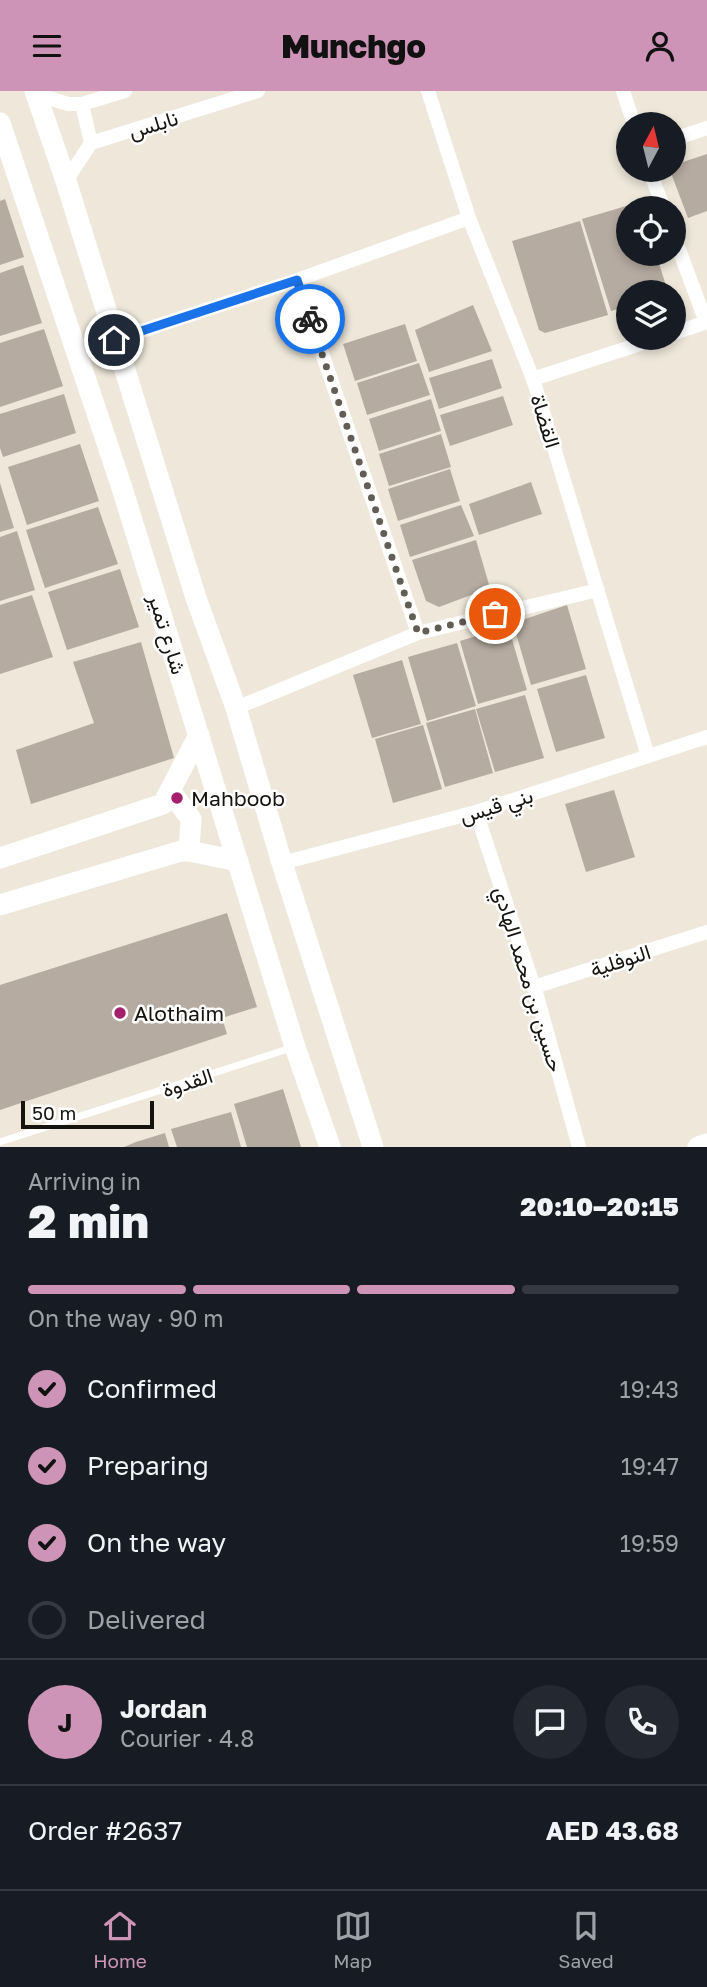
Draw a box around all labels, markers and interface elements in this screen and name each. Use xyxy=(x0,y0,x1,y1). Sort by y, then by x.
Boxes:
icon: menu xyxy=(28,27,66,65)
text: Munchgo xyxy=(281,27,426,65)
icon: person xyxy=(641,27,679,65)
street label: نابلس xyxy=(125,104,181,144)
north arrow xyxy=(616,112,686,182)
map controls xyxy=(616,112,686,350)
button: locate xyxy=(616,196,686,266)
button: layers xyxy=(616,280,686,350)
courier xyxy=(275,284,345,354)
icon: bike xyxy=(291,300,329,338)
pin xyxy=(84,310,144,370)
icon: home xyxy=(95,321,133,359)
street label: القضاة xyxy=(526,391,566,451)
pin xyxy=(465,584,525,644)
street label: شارع تمير xyxy=(141,590,192,678)
icon: bag xyxy=(476,595,514,633)
street label: بني قيس xyxy=(456,782,537,833)
place label: Mahboob xyxy=(191,785,285,811)
marker: Mahboob xyxy=(169,790,185,806)
street label: حسين بن محمد الهادي xyxy=(484,883,570,1076)
street label: النوفلية xyxy=(586,938,654,983)
place label: Alothaim xyxy=(134,1000,224,1026)
marker: Alothaim xyxy=(112,1005,128,1021)
street label: القدوة xyxy=(158,1062,216,1103)
scale bar xyxy=(21,1098,154,1130)
text: 50 m xyxy=(32,1101,76,1124)
text: Arriving in xyxy=(28,1167,141,1195)
text: 20:10–20:15 xyxy=(520,1191,679,1222)
text: 2 min xyxy=(28,1193,149,1248)
text: On the way · 90 m xyxy=(28,1304,224,1332)
icon: check xyxy=(28,1370,66,1408)
text: Confirmed xyxy=(87,1373,217,1404)
text: 19:43 xyxy=(620,1375,679,1403)
icon: check xyxy=(28,1447,66,1485)
text: Preparing xyxy=(87,1450,209,1481)
text: 19:47 xyxy=(621,1452,679,1480)
icon: check xyxy=(28,1524,66,1562)
text: On the way xyxy=(87,1527,226,1558)
text: 19:59 xyxy=(620,1529,679,1557)
text: Delivered xyxy=(87,1604,206,1635)
button: chat xyxy=(513,1685,587,1759)
button: phone xyxy=(605,1685,679,1759)
text: Jordan xyxy=(120,1693,207,1724)
text: J xyxy=(58,1707,72,1738)
text: Courier · 4.8 xyxy=(120,1724,254,1752)
text: Order #2637 xyxy=(28,1815,182,1846)
text: AED 43.68 xyxy=(546,1815,679,1846)
tab: Home xyxy=(93,1907,147,1972)
tab: Map xyxy=(333,1907,372,1972)
tab: Saved xyxy=(558,1907,614,1972)

